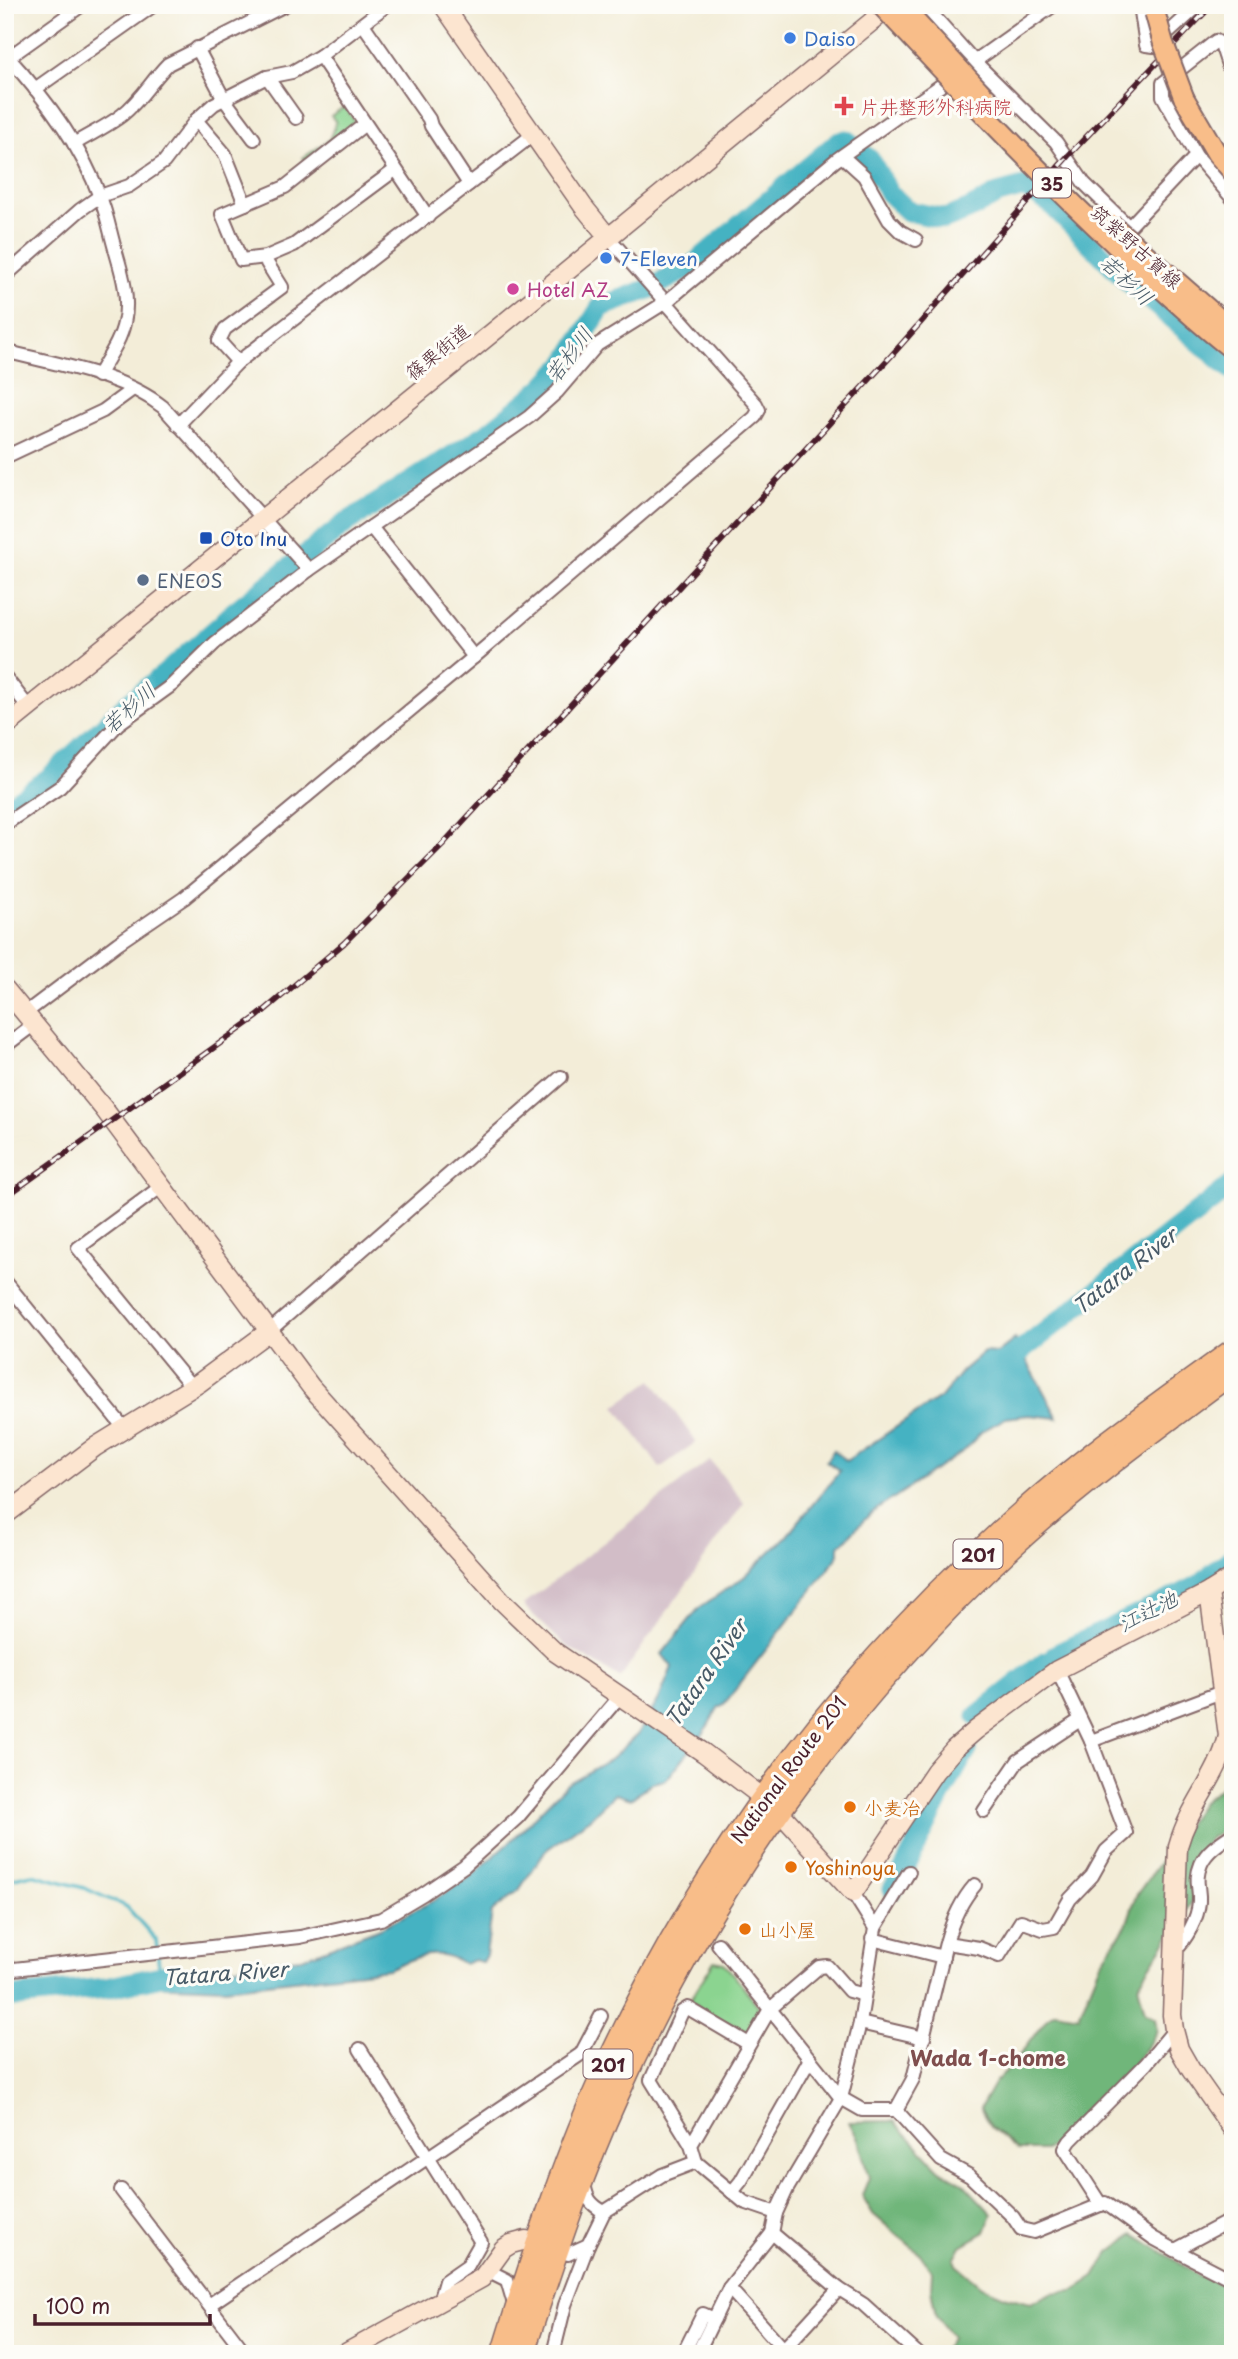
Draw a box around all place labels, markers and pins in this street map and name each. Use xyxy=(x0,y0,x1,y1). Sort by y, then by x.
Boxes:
place label: Daiso xyxy=(804,24,855,52)
marker: Daiso xyxy=(782,30,798,46)
place label: 片井整形外科病院 xyxy=(860,92,1012,120)
marker: 片井整形外科病院 xyxy=(834,96,854,116)
place label: 7-Eleven xyxy=(620,244,698,272)
marker: 7-Eleven xyxy=(598,250,614,266)
place label: Hotel AZ xyxy=(527,275,609,303)
marker: Hotel AZ xyxy=(505,281,521,297)
place label: Oto Inu xyxy=(220,524,287,552)
marker: Oto Inu xyxy=(198,530,214,546)
place label: ENEOS xyxy=(157,566,222,594)
marker: ENEOS xyxy=(135,572,151,588)
place label: 小麦冶 xyxy=(864,1793,921,1821)
marker: 小麦冶 xyxy=(842,1799,858,1815)
place label: Yoshinoya xyxy=(805,1853,895,1881)
marker: Yoshinoya xyxy=(783,1859,799,1875)
place label: 山小屋 xyxy=(759,1915,816,1943)
marker: 山小屋 xyxy=(737,1921,753,1937)

